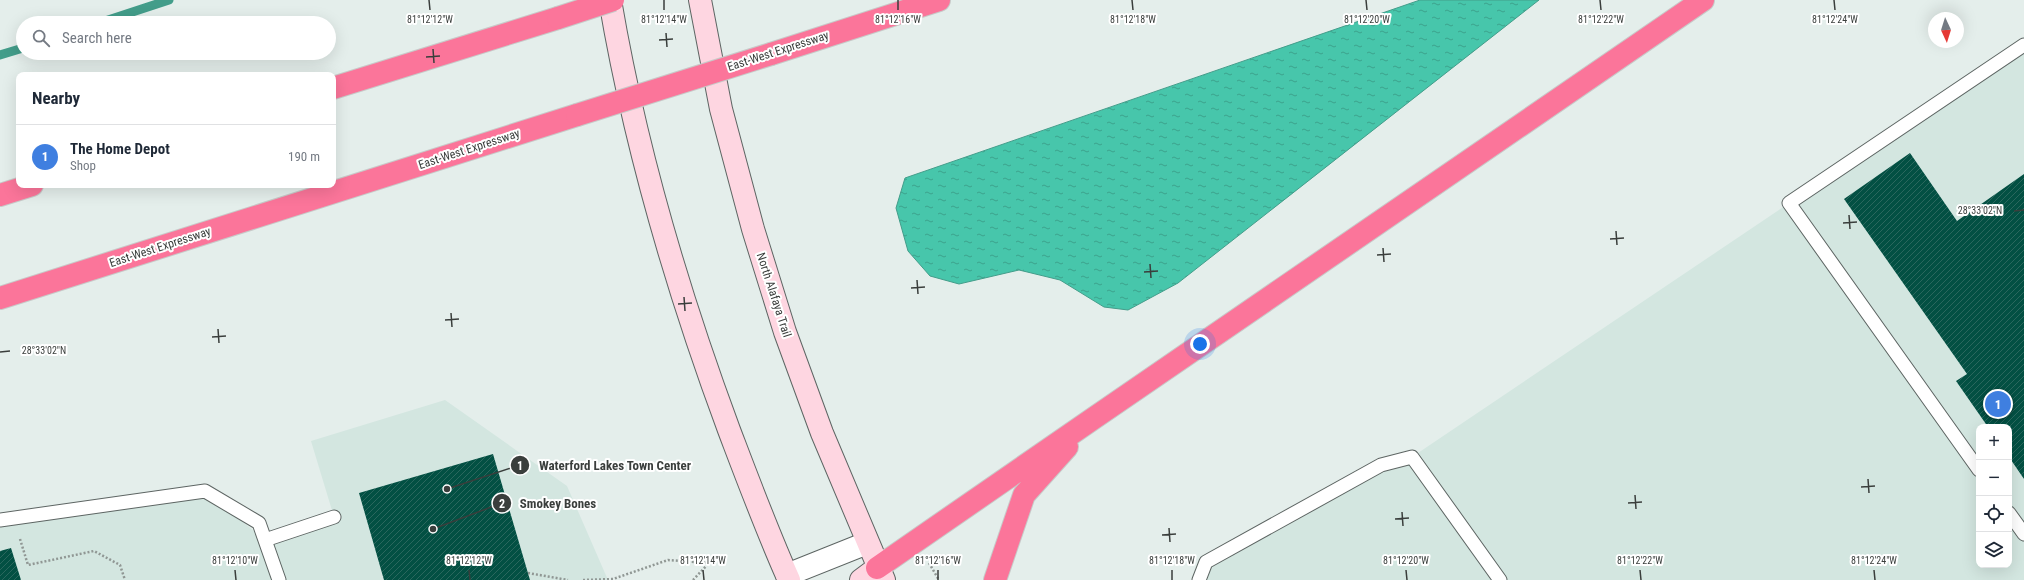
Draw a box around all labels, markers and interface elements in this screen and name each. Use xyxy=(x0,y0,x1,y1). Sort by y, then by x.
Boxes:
north arrow xyxy=(1928,12,1964,48)
text: 81°12'12"W xyxy=(407,14,453,25)
text: 81°12'14"W xyxy=(641,14,687,25)
text: 81°12'16"W xyxy=(875,14,921,25)
text: 81°12'18"W xyxy=(1110,14,1156,25)
text: 81°12'20"W xyxy=(1344,14,1390,25)
text: 81°12'22"W xyxy=(1578,14,1624,25)
text: 81°12'24"W xyxy=(1812,14,1858,25)
search box xyxy=(16,16,336,60)
icon: search xyxy=(30,27,52,49)
street label: East-West Expressway xyxy=(726,28,830,74)
text: Search here xyxy=(62,29,132,47)
text: Nearby xyxy=(32,88,80,108)
street label: East-West Expressway xyxy=(417,126,521,172)
text: The Home Depot xyxy=(70,140,170,158)
text: 1 xyxy=(42,149,48,164)
text: 190 m xyxy=(288,149,320,164)
text: Shop xyxy=(70,158,96,173)
text: 28°33'02"N xyxy=(1958,205,2002,216)
street label: East-West Expressway xyxy=(108,224,212,270)
street label: North Alafaya Trail xyxy=(754,251,794,339)
your location xyxy=(1190,334,1210,354)
text: 28°33'02"N xyxy=(22,345,66,356)
pin: 1 xyxy=(1985,389,2011,419)
map controls xyxy=(1976,424,2012,568)
button: + xyxy=(1976,424,2012,460)
callout: Waterford Lakes Town Center xyxy=(510,453,699,478)
text: Waterford Lakes Town Center xyxy=(539,458,692,473)
text: 1 xyxy=(517,459,523,473)
button: − xyxy=(1976,460,2012,496)
callout: Smokey Bones xyxy=(492,491,605,516)
text: Smokey Bones xyxy=(520,496,596,511)
button: locate xyxy=(1976,496,2012,532)
text: 2 xyxy=(499,497,505,511)
button: layers xyxy=(1976,532,2012,568)
text: 81°12'10"W xyxy=(212,555,258,566)
text: 81°12'12"W xyxy=(446,555,492,566)
text: 81°12'14"W xyxy=(680,555,726,566)
text: 81°12'16"W xyxy=(915,555,961,566)
text: 81°12'18"W xyxy=(1149,555,1195,566)
text: 81°12'20"W xyxy=(1383,555,1429,566)
text: 81°12'22"W xyxy=(1617,555,1663,566)
text: 81°12'24"W xyxy=(1851,555,1897,566)

